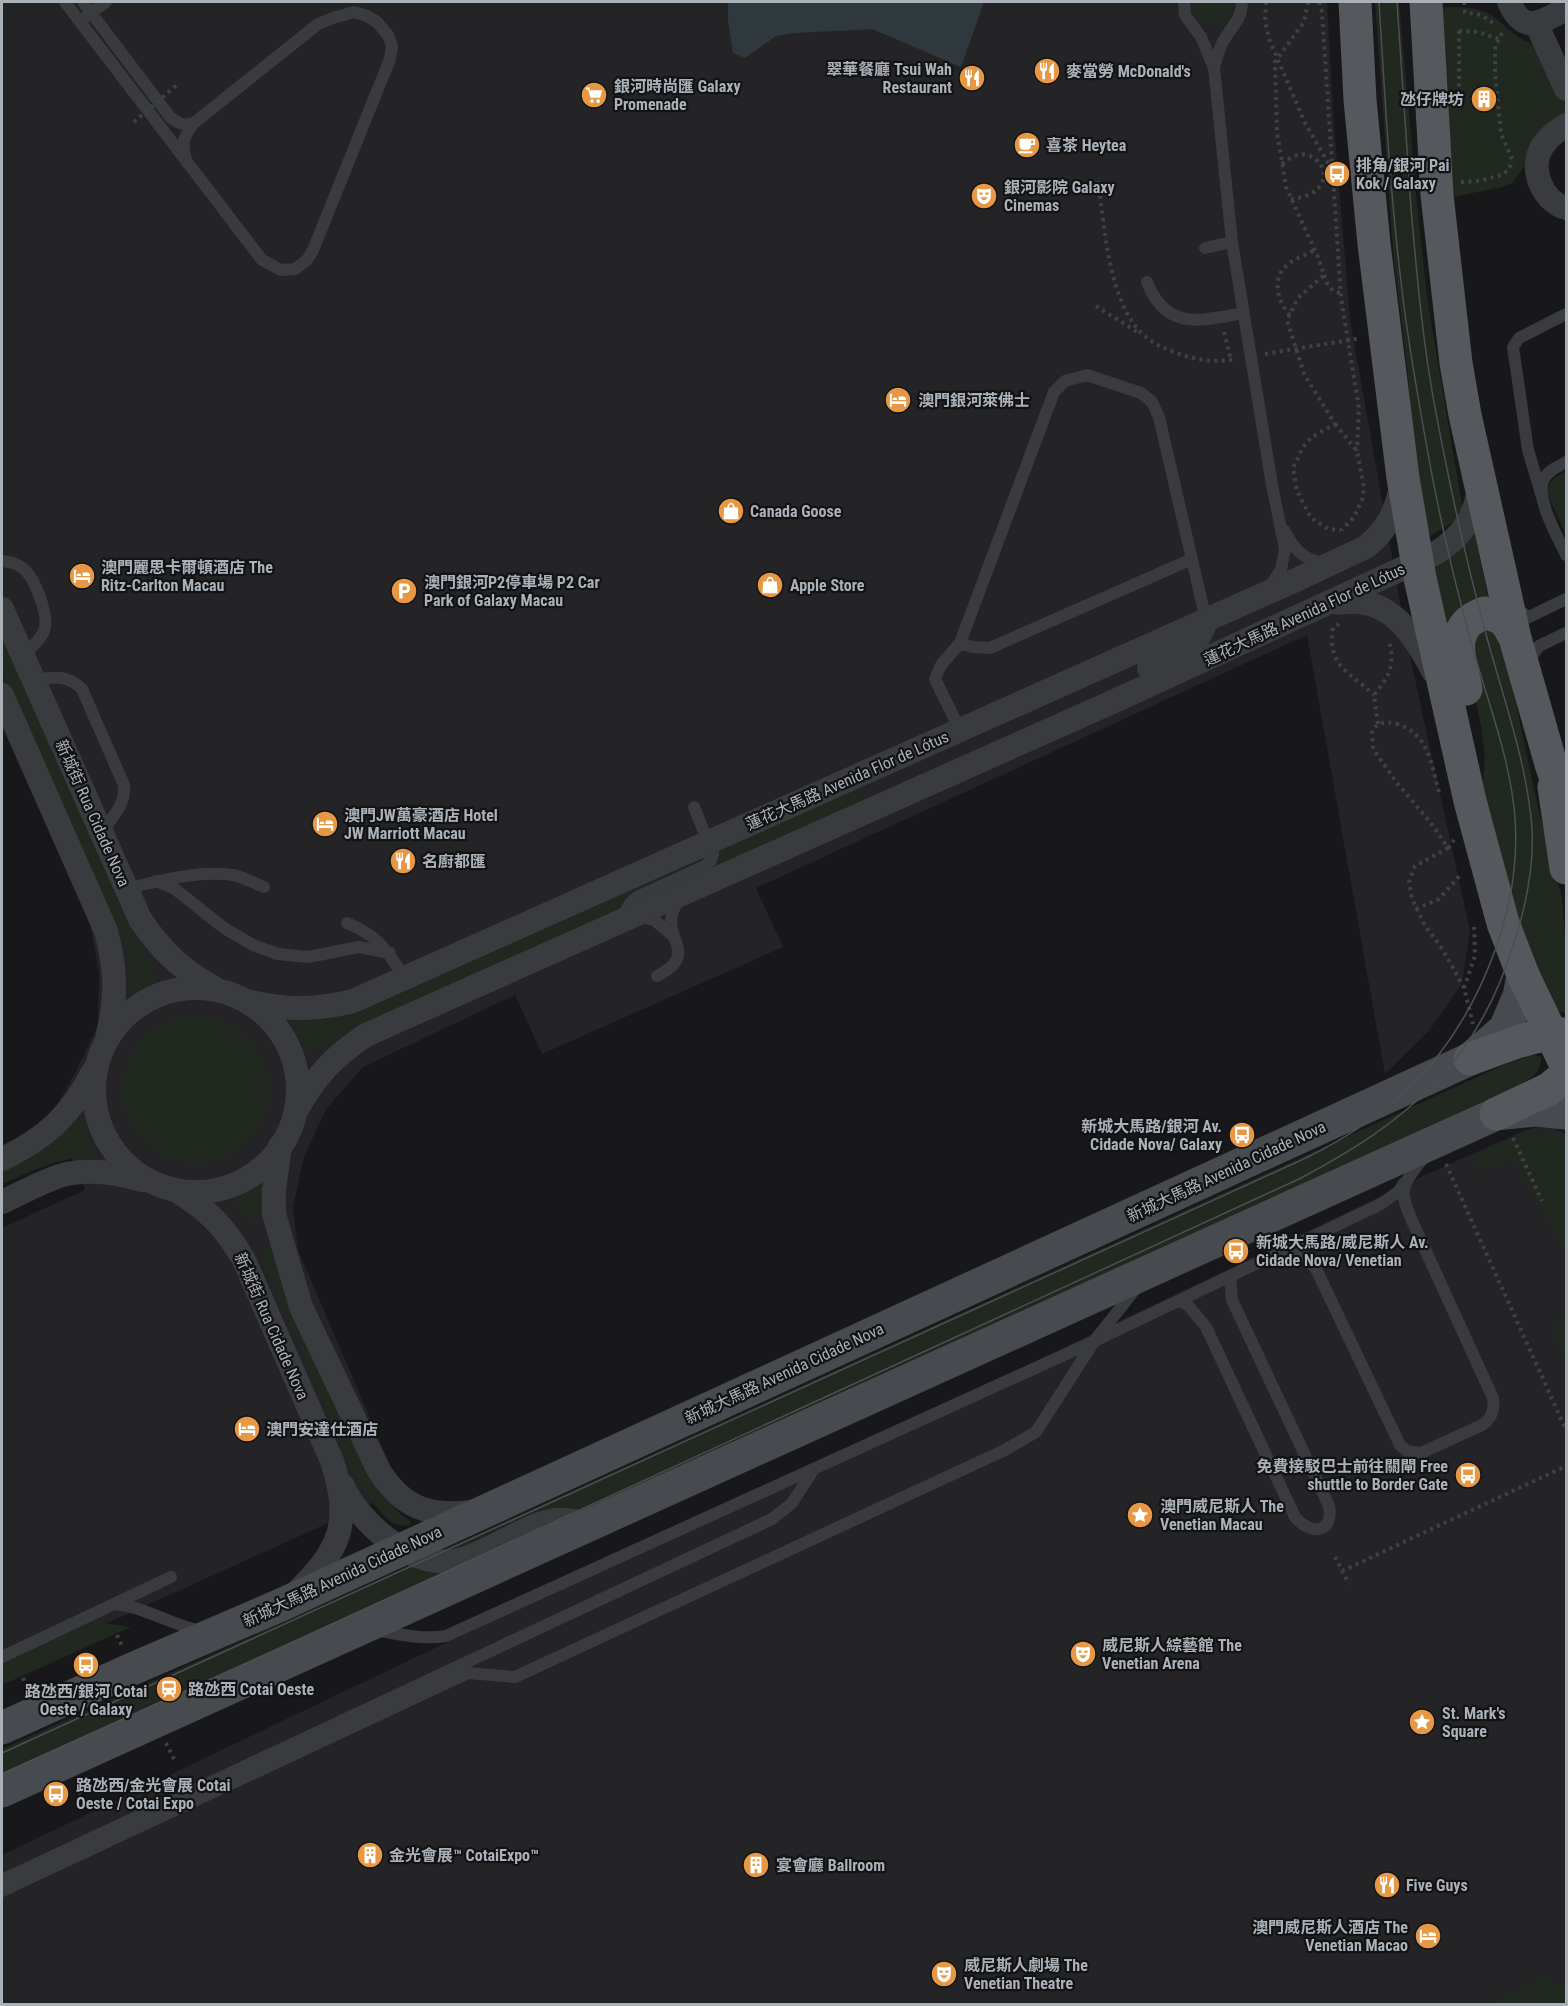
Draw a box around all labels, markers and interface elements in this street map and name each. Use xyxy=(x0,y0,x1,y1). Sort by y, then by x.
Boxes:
restaurant icon: 麥當勞 McDonald's xyxy=(1032,56,1062,86)
place label: 翠華餐廳 Tsui Wah Restaurant xyxy=(826,60,952,97)
place label: 麥當勞 McDonald's xyxy=(1066,62,1191,81)
restaurant icon: 翠華餐廳 Tsui Wah Restaurant xyxy=(957,63,987,93)
place label: 銀河時尚匯 Galaxy Promenade xyxy=(614,77,741,114)
supermarket icon: 銀河時尚匯 Galaxy Promenade xyxy=(579,80,609,110)
building icon: 氹仔牌坊 xyxy=(1469,84,1499,114)
place label: 氹仔牌坊 xyxy=(1400,90,1464,109)
cafe icon: 喜茶 Heytea xyxy=(1012,130,1042,160)
place label: 喜茶 Heytea xyxy=(1046,136,1127,155)
place label: 排角/銀河 Pai Kok / Galaxy xyxy=(1356,156,1450,193)
bus stop icon: 排角/銀河 Pai Kok / Galaxy xyxy=(1322,159,1352,189)
place label: 銀河影院 Galaxy Cinemas xyxy=(1004,178,1115,215)
theatre icon: 銀河影院 Galaxy Cinemas xyxy=(969,181,999,211)
hotel icon: 澳門銀河萊佛士 xyxy=(883,385,913,415)
place label: 澳門銀河萊佛士 xyxy=(918,391,1030,410)
shop icon: Canada Goose xyxy=(716,496,746,526)
place label: Canada Goose xyxy=(750,502,842,521)
place label: 澳門麗思卡爾頓酒店 The Ritz-Carlton Macau xyxy=(101,558,273,595)
street label: 蓮花大馬路 Avenida Flor de Lótus xyxy=(1201,559,1408,670)
hotel icon: 澳門麗思卡爾頓酒店 The Ritz-Carlton Macau xyxy=(67,561,97,591)
shop icon: Apple Store xyxy=(755,570,785,600)
place label: 澳門銀河P2停車場 P2 Car Park of Galaxy Macau xyxy=(424,573,600,610)
parking icon: 澳門銀河P2停車場 P2 Car Park of Galaxy Macau xyxy=(389,576,419,606)
place label: Apple Store xyxy=(790,576,865,595)
street label: 蓮花大馬路 Avenida Flor de Lótus xyxy=(743,727,952,834)
street label: 新城街 Rua Cidade Nova xyxy=(52,737,134,890)
place label: 澳門JW萬豪酒店 Hotel JW Marriott Macau xyxy=(344,806,498,843)
hotel icon: 澳門JW萬豪酒店 Hotel JW Marriott Macau xyxy=(310,809,340,839)
restaurant icon: 名廚都匯 xyxy=(388,846,418,876)
place label: 名廚都匯 xyxy=(422,852,486,871)
place label: 新城大馬路/銀河 Av. Cidade Nova/ Galaxy xyxy=(1081,1117,1222,1154)
street label: 新城大馬路 Avenida Cidade Nova xyxy=(1124,1117,1329,1226)
bus stop icon: 新城大馬路/銀河 Av. Cidade Nova/ Galaxy xyxy=(1227,1120,1257,1150)
place label: 新城大馬路/威尼斯人 Av. Cidade Nova/ Venetian xyxy=(1256,1233,1429,1270)
bus stop icon: 新城大馬路/威尼斯人 Av. Cidade Nova/ Venetian xyxy=(1221,1236,1251,1266)
street label: 新城街 Rua Cidade Nova xyxy=(231,1250,313,1403)
street label: 新城大馬路 Avenida Cidade Nova xyxy=(682,1319,887,1428)
hotel icon: 澳門安達仕酒店 xyxy=(232,1414,262,1444)
place label: 澳門安達仕酒店 xyxy=(266,1420,378,1439)
place label: 免費接駁巴士前往關閘 Free shuttle to Border Gate xyxy=(1256,1457,1448,1494)
bus stop icon: 免費接駁巴士前往關閘 Free shuttle to Border Gate xyxy=(1453,1460,1483,1490)
place label: 澳門威尼斯人 The Venetian Macau xyxy=(1160,1497,1284,1534)
place icon: 澳門威尼斯人 The Venetian Macau xyxy=(1125,1500,1155,1530)
street label: 新城大馬路 Avenida Cidade Nova xyxy=(240,1522,445,1631)
place label: 威尼斯人綜藝館 The Venetian Arena xyxy=(1102,1636,1242,1673)
theatre icon: 威尼斯人綜藝館 The Venetian Arena xyxy=(1068,1639,1098,1669)
bus stop icon: 路氹西/銀河 Cotai Oeste / Galaxy xyxy=(71,1650,101,1680)
station icon: 路氹西 Cotai Oeste xyxy=(154,1674,184,1704)
place label: 路氹西 Cotai Oeste xyxy=(188,1680,314,1699)
place label: 路氹西/銀河 Cotai Oeste / Galaxy xyxy=(25,1682,147,1719)
place label: St. Mark's Square xyxy=(1442,1704,1506,1741)
place icon: St. Mark's Square xyxy=(1407,1707,1437,1737)
place label: 路氹西/金光會展 Cotai Oeste / Cotai Expo xyxy=(76,1776,231,1813)
bus stop icon: 路氹西/金光會展 Cotai Oeste / Cotai Expo xyxy=(41,1779,71,1809)
building icon: 金光會展™ CotaiExpo™ xyxy=(355,1840,385,1870)
place label: 金光會展™ CotaiExpo™ xyxy=(389,1846,539,1865)
building icon: 宴會廳 Ballroom xyxy=(741,1850,771,1880)
place label: 宴會廳 Ballroom xyxy=(776,1856,885,1875)
restaurant icon: Five Guys xyxy=(1372,1870,1402,1900)
place label: Five Guys xyxy=(1406,1876,1468,1895)
place label: 澳門威尼斯人酒店 The Venetian Macao xyxy=(1252,1918,1408,1955)
hotel icon: 澳門威尼斯人酒店 The Venetian Macao xyxy=(1413,1921,1443,1951)
place label: 威尼斯人劇場 The Venetian Theatre xyxy=(964,1956,1088,1993)
theatre icon: 威尼斯人劇場 The Venetian Theatre xyxy=(929,1959,959,1989)

